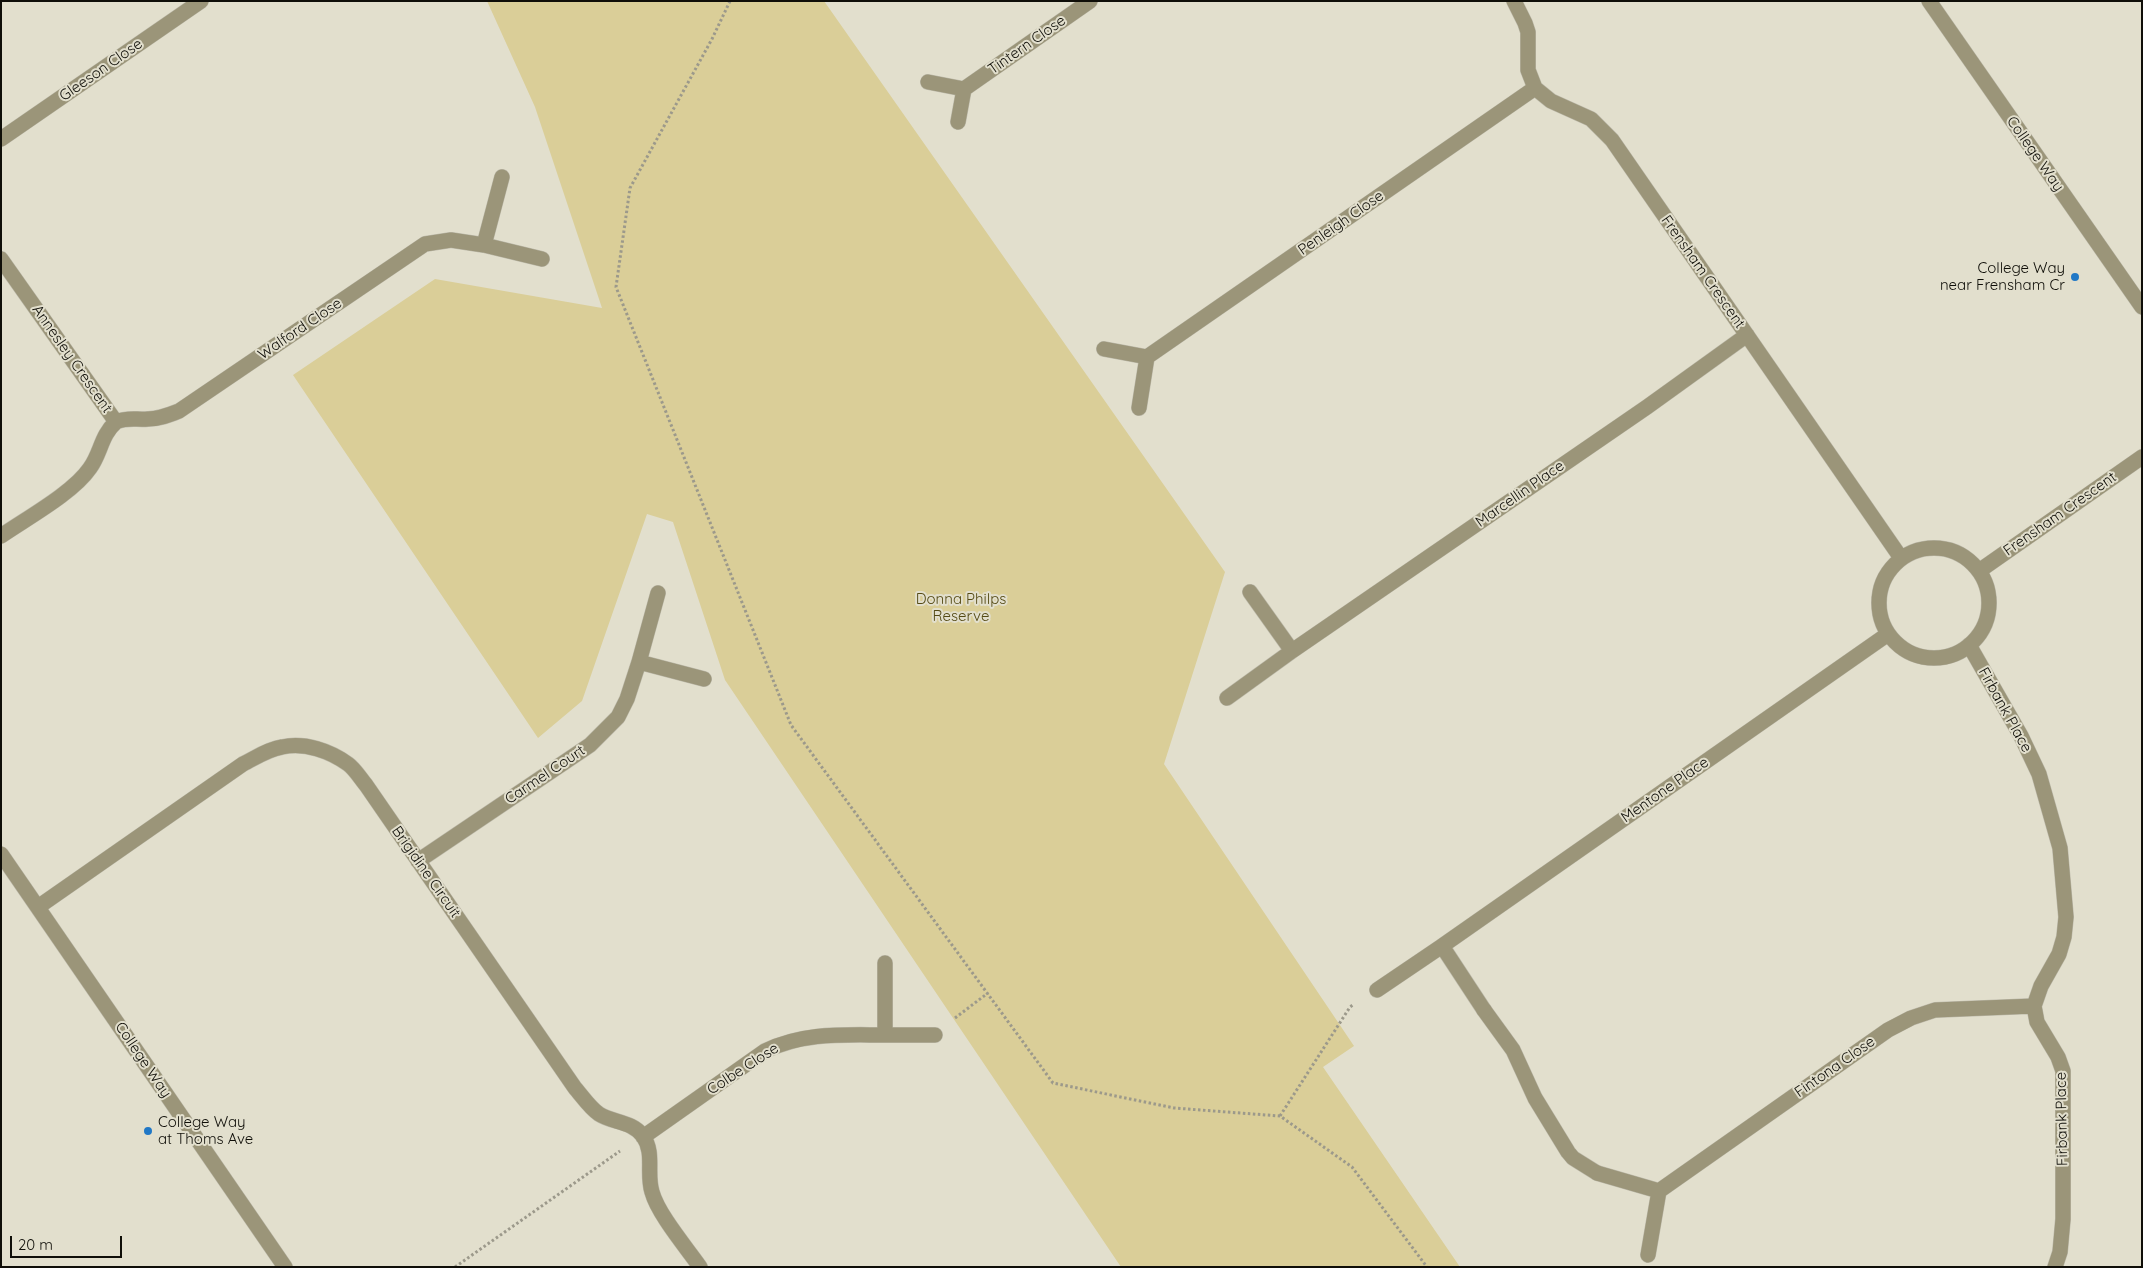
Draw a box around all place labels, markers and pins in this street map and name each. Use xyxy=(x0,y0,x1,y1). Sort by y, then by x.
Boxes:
place label: College Way near Frensham Cr xyxy=(1940,259,2065,294)
marker: College Way near Frensham Cr xyxy=(2069,271,2081,283)
place label: College Way at Thoms Ave xyxy=(158,1113,253,1148)
marker: College Way at Thoms Ave xyxy=(142,1125,154,1137)

